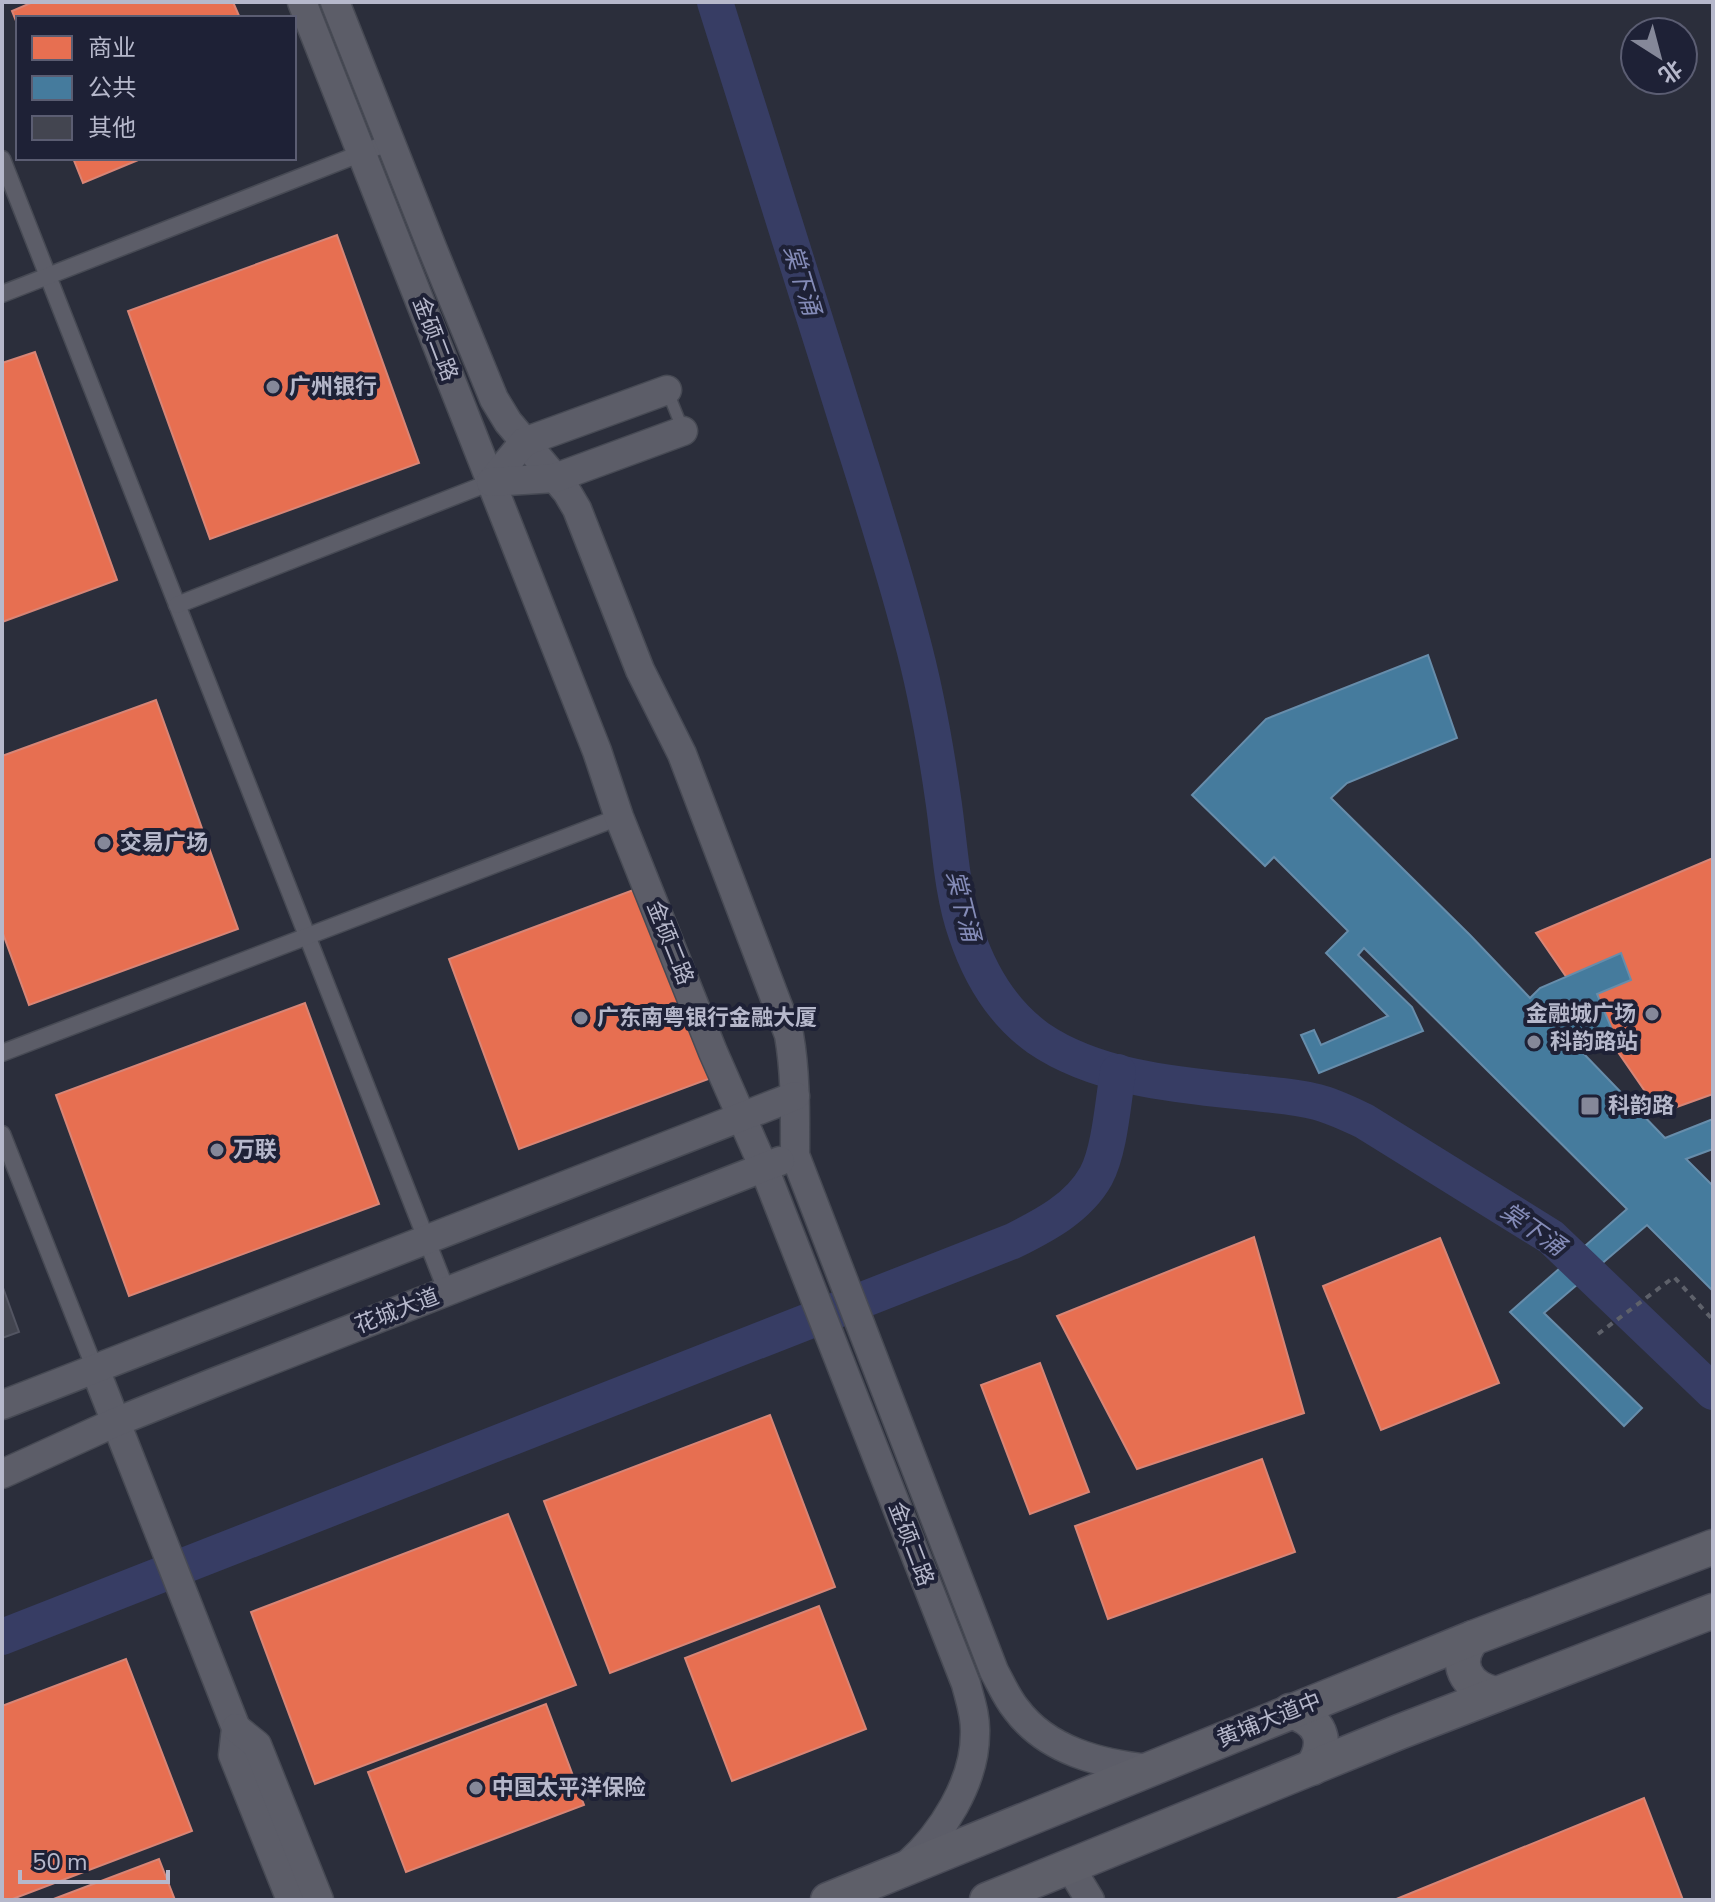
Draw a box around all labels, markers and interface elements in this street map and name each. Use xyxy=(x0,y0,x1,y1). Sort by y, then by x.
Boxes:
legend xyxy=(16,16,296,160)
north arrow xyxy=(1619,16,1699,96)
text: 商业 xyxy=(88,32,136,64)
text: 北 xyxy=(1652,53,1688,90)
text: 公共 xyxy=(88,72,136,104)
text: 其他 xyxy=(88,112,136,144)
water label: 棠下涌 xyxy=(776,241,829,322)
street label: 金硕二路 xyxy=(405,293,465,385)
place label: 广州银行 xyxy=(289,372,377,402)
marker: 广州银行 xyxy=(264,378,282,396)
place label: 交易广场 xyxy=(120,828,208,858)
marker: 交易广场 xyxy=(95,834,113,852)
water label: 棠下涌 xyxy=(939,867,988,948)
street label: 金硕二路 xyxy=(640,897,700,989)
place label: 金融城广场 xyxy=(1526,999,1636,1029)
place label: 广东南粤银行金融大厦 xyxy=(597,1003,817,1033)
marker: 金融城广场 xyxy=(1643,1005,1661,1023)
marker: 广东南粤银行金融大厦 xyxy=(572,1009,590,1027)
place label: 科韵路站 xyxy=(1550,1027,1638,1057)
marker: 科韵路站 xyxy=(1525,1033,1543,1051)
place label: 科韵路 xyxy=(1608,1091,1674,1121)
marker: 科韵路 xyxy=(1579,1095,1601,1117)
place label: 万联 xyxy=(233,1135,277,1165)
marker: 万联 xyxy=(208,1141,226,1159)
water label: 棠下涌 xyxy=(1494,1195,1574,1264)
street label: 花城大道 xyxy=(351,1281,443,1341)
street label: 金硕二路 xyxy=(881,1498,941,1590)
street label: 黄埔大道中 xyxy=(1212,1685,1326,1755)
place label: 中国太平洋保险 xyxy=(492,1773,646,1803)
marker: 中国太平洋保险 xyxy=(467,1779,485,1797)
scale bar xyxy=(20,1834,168,1884)
text: 50 m xyxy=(32,1846,88,1878)

